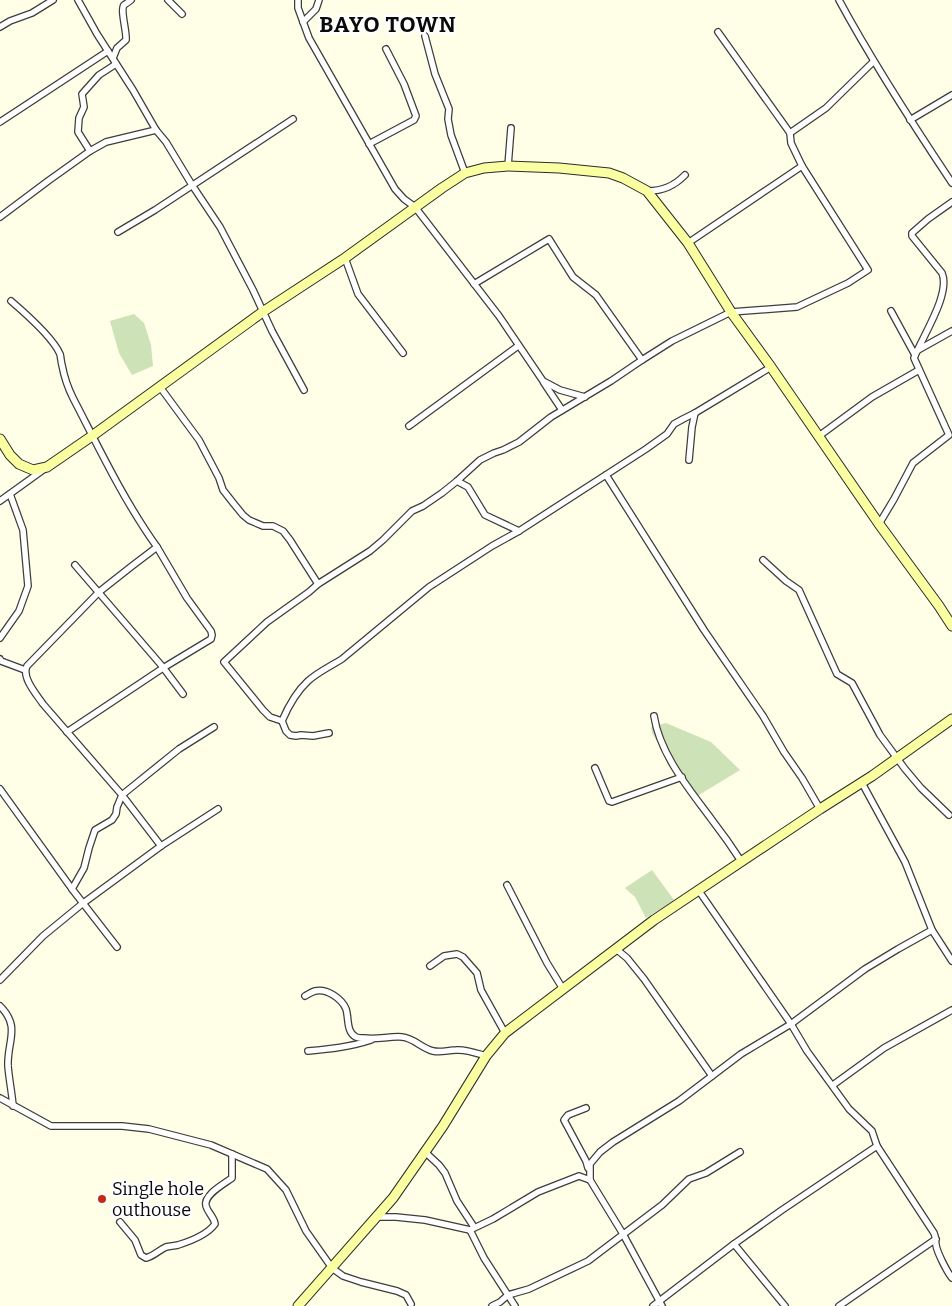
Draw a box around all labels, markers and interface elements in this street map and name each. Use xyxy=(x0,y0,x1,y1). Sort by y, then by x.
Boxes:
district label: BAYO TOWN xyxy=(319,11,457,38)
place label: Single hole outhouse xyxy=(112,1178,204,1221)
marker: Single hole outhouse xyxy=(96,1193,108,1205)

